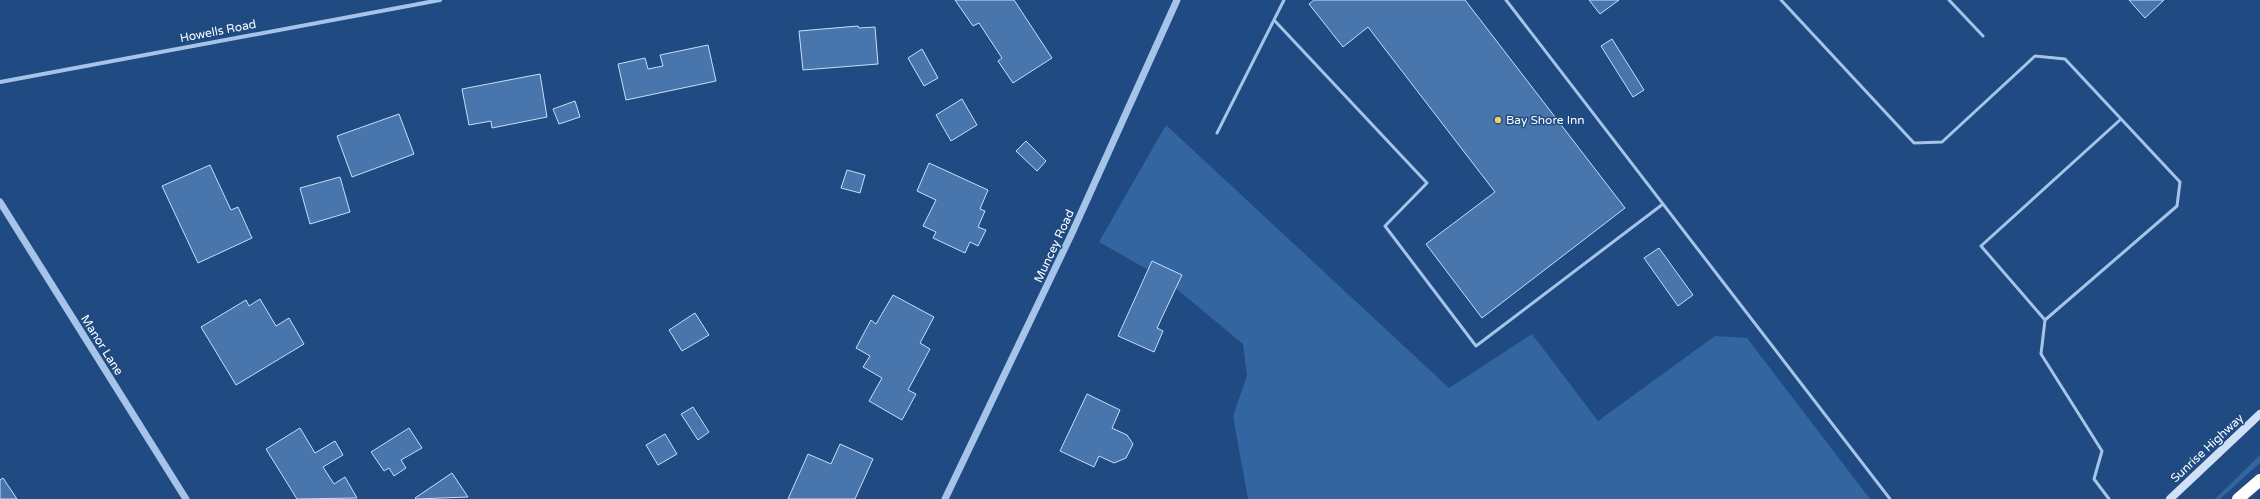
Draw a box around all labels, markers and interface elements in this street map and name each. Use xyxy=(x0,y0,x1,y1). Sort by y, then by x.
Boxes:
street label: Howells Road xyxy=(179,17,257,45)
place label: Bay Shore Inn xyxy=(1506,113,1585,127)
marker: Bay Shore Inn xyxy=(1493,115,1503,125)
street label: Muncey Road xyxy=(1031,207,1077,285)
street label: Manor Lane xyxy=(78,312,126,378)
street label: Sunrise Highway xyxy=(2168,410,2247,485)

